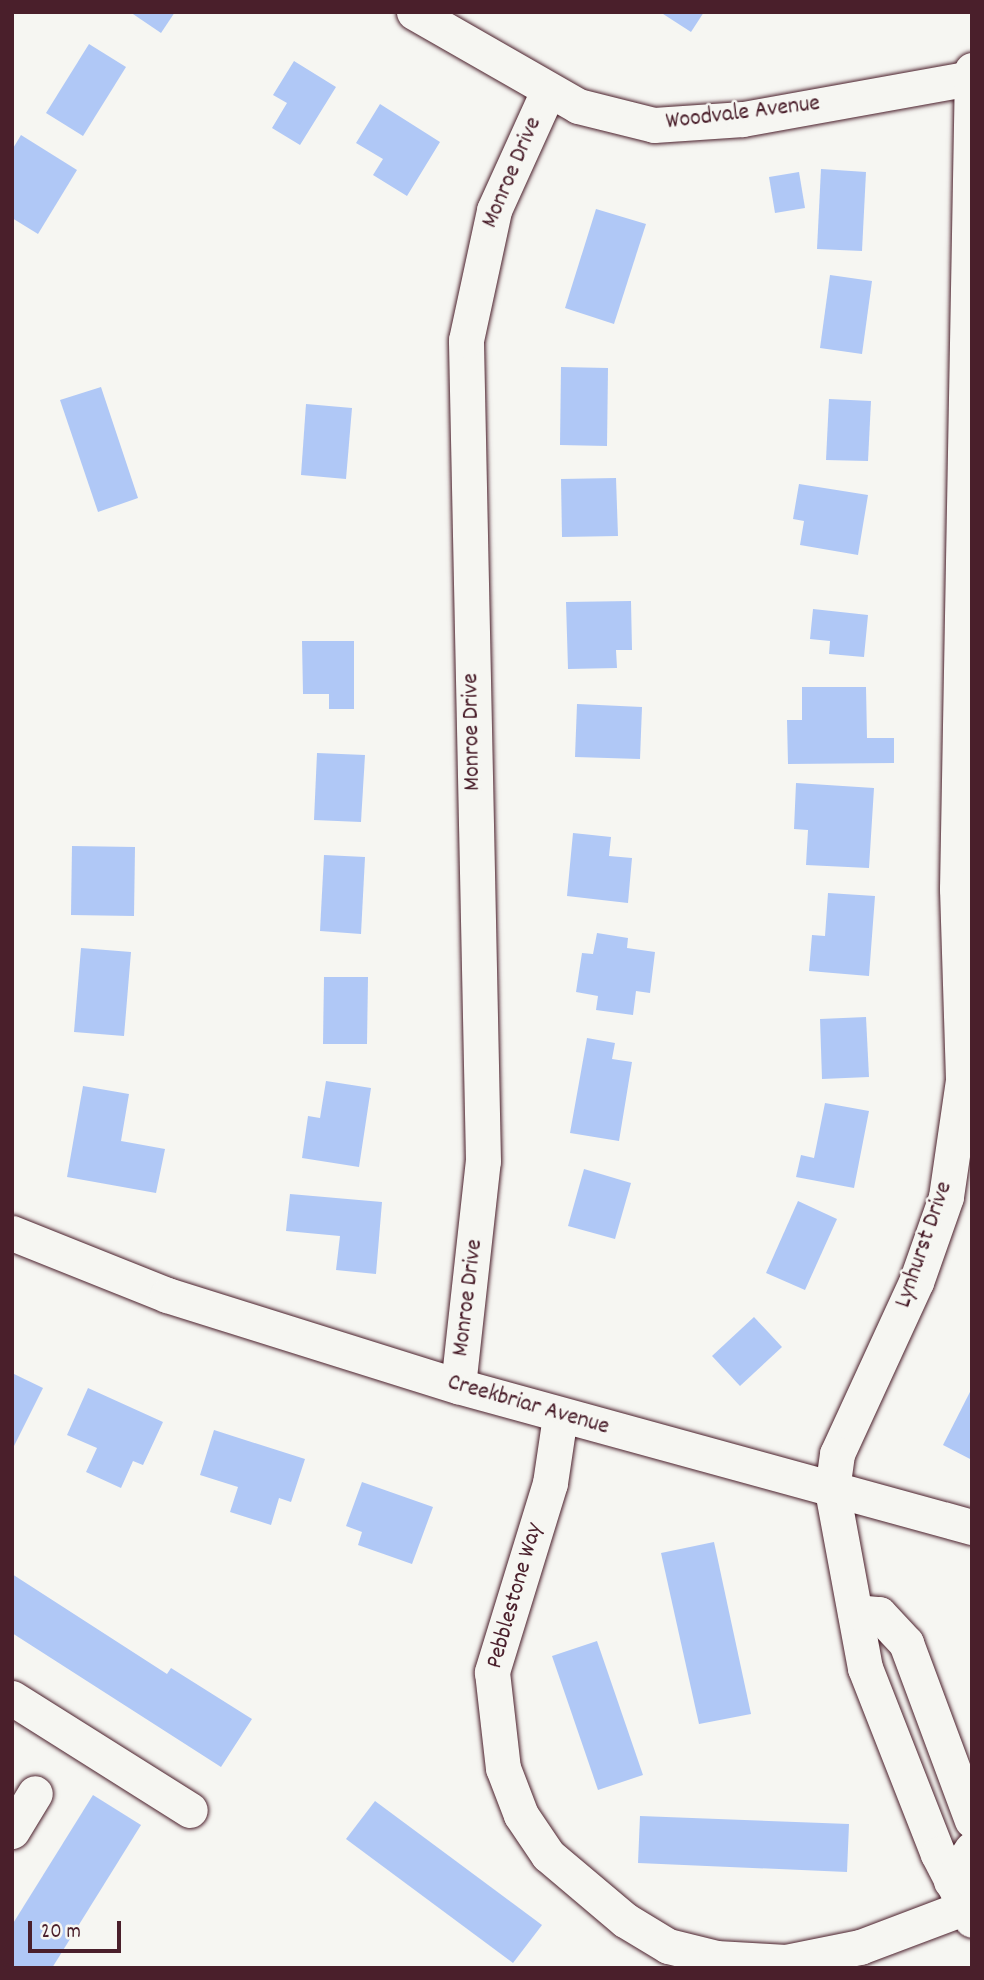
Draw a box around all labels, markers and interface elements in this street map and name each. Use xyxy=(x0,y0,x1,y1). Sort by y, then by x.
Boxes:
street label: Woodvale Avenue xyxy=(664,90,822,138)
street label: Monroe Drive xyxy=(477,113,549,233)
street label: Monroe Drive xyxy=(458,673,488,791)
street label: Lynhurst Drive xyxy=(890,1178,960,1312)
street label: Monroe Drive xyxy=(448,1238,490,1358)
street label: Creekbriar Avenue xyxy=(444,1369,612,1443)
street label: Pebblestone Way xyxy=(481,1520,551,1672)
scale bar xyxy=(32,1906,124,1950)
text: 20 m xyxy=(41,1918,81,1948)

